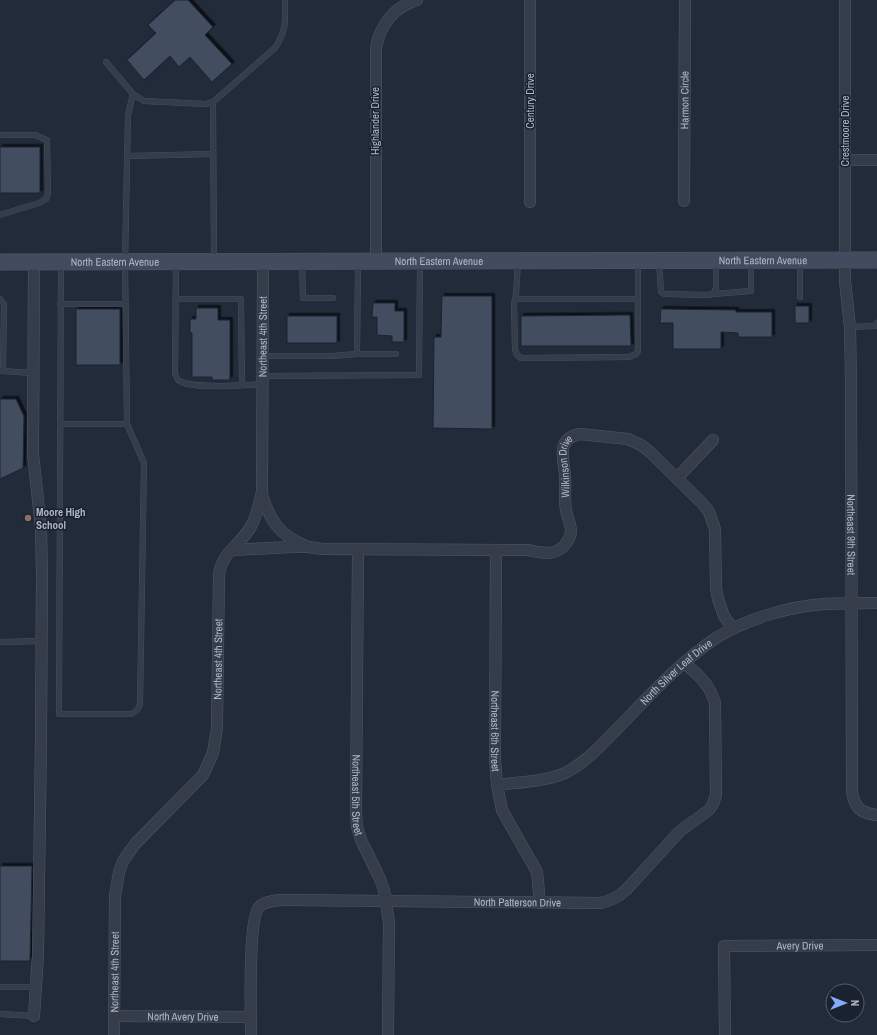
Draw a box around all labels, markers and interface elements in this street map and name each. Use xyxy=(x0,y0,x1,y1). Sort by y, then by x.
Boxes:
street label: Harmon Circle xyxy=(677,71,692,129)
street label: Century Drive xyxy=(523,73,537,129)
street label: Highlander Drive xyxy=(368,87,382,155)
street label: Crestmoore Drive xyxy=(838,95,852,167)
street label: North Eastern Avenue xyxy=(719,253,807,267)
street label: North Eastern Avenue xyxy=(395,254,483,268)
street label: North Eastern Avenue xyxy=(71,255,159,269)
street label: Northeast 4th Street xyxy=(255,296,270,377)
street label: Wilkinson Drive xyxy=(556,431,575,498)
street label: Northeast 9th Street xyxy=(844,494,858,576)
place label: Moore High School xyxy=(36,505,86,532)
marker: Moore High School xyxy=(23,513,33,523)
street label: Northeast 4th Street xyxy=(210,618,225,700)
street label: North Silver Leaf Drive xyxy=(637,636,715,708)
street label: Northeast 6th Street xyxy=(488,690,503,772)
street label: Northeast 5th Street xyxy=(349,754,366,838)
street label: North Patterson Drive xyxy=(474,895,561,910)
street label: Northeast 4th Street xyxy=(107,931,122,1013)
street label: Avery Drive xyxy=(775,938,824,953)
north arrow xyxy=(825,983,865,1023)
text: N xyxy=(848,1000,862,1006)
street label: North Avery Drive xyxy=(147,1009,219,1024)

